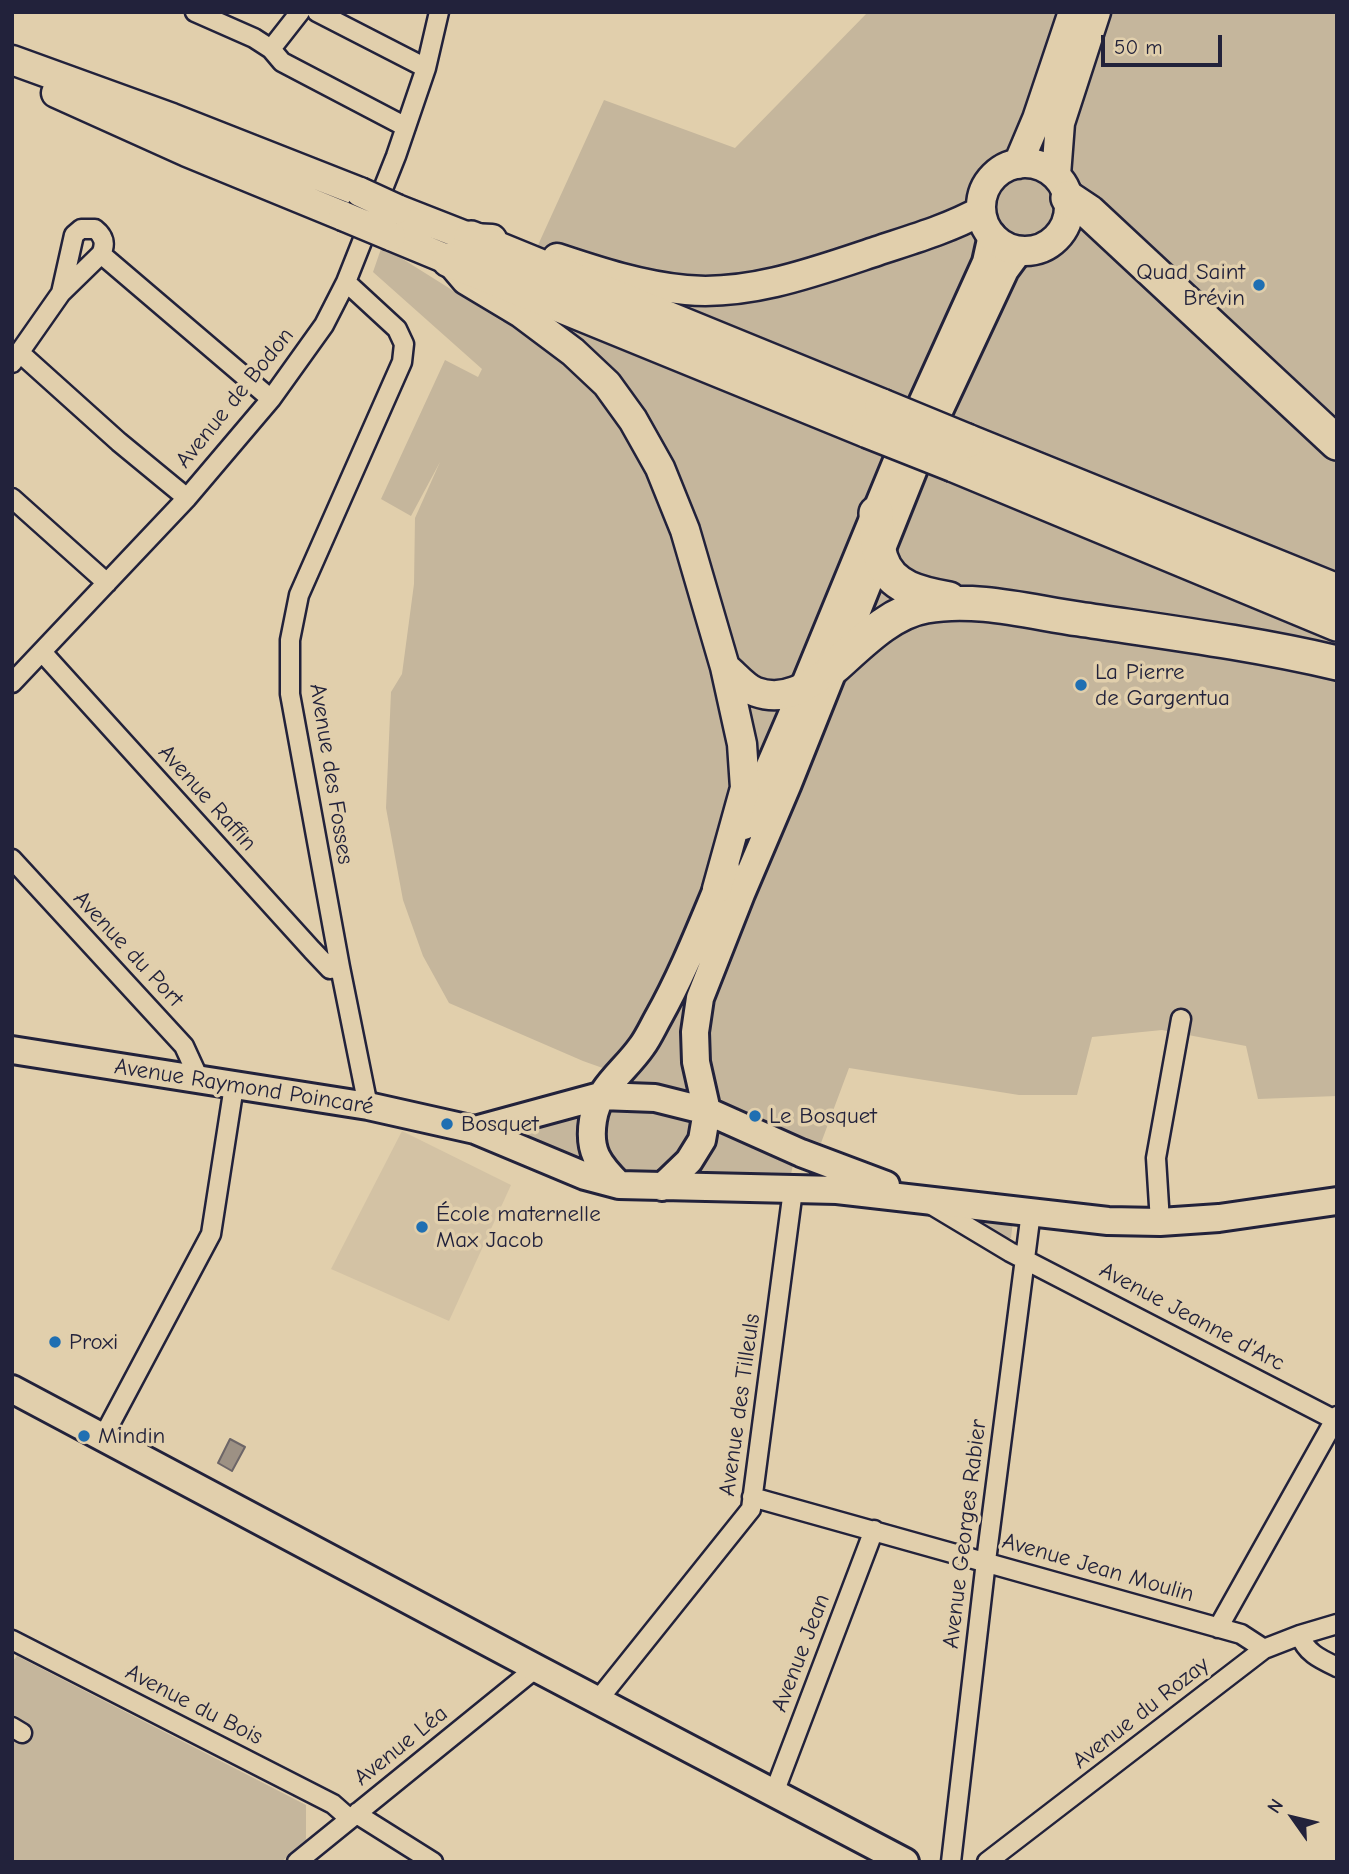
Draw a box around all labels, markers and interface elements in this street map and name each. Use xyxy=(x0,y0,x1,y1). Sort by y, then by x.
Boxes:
scale bar xyxy=(1104,21,1225,65)
text: 50 m xyxy=(1114,35,1163,59)
place label: Quad Saint Brévin xyxy=(1136,258,1245,312)
marker: Quad Saint Brévin xyxy=(1251,277,1267,293)
street label: Avenue de Bodon xyxy=(170,322,300,474)
place label: La Pierre de Gargentua xyxy=(1095,658,1230,712)
marker: La Pierre de Gargentua xyxy=(1073,677,1089,693)
street label: Avenue des Fosses xyxy=(303,682,359,866)
street label: Avenue Raffin xyxy=(152,739,262,857)
street label: Avenue du Port xyxy=(67,885,189,1013)
street label: Avenue Raymond Poincaré xyxy=(112,1053,376,1121)
place label: Le Bosquet xyxy=(769,1102,877,1130)
marker: Le Bosquet xyxy=(747,1108,763,1124)
place label: Bosquet xyxy=(461,1110,538,1138)
marker: Bosquet xyxy=(439,1116,455,1132)
place label: École maternelle Max Jacob xyxy=(436,1200,601,1254)
marker: École maternelle Max Jacob xyxy=(414,1219,430,1235)
street label: Avenue Jeanne d'Arc xyxy=(1095,1256,1289,1378)
street label: Avenue des Tilleuls xyxy=(714,1312,766,1498)
place label: Proxi xyxy=(69,1328,118,1356)
marker: Proxi xyxy=(47,1334,63,1350)
street label: Avenue Georges Rabier xyxy=(937,1418,993,1650)
place label: Mindin xyxy=(98,1422,165,1450)
marker: Mindin xyxy=(76,1428,92,1444)
street label: Avenue Jean Moulin xyxy=(999,1527,1197,1609)
street label: Avenue Jean xyxy=(766,1590,836,1716)
street label: Avenue du Rozay xyxy=(1067,1651,1215,1775)
street label: Avenue du Bois xyxy=(121,1659,267,1751)
street label: Avenue Léa xyxy=(349,1700,453,1792)
north arrow xyxy=(1258,1783,1328,1853)
text: N xyxy=(1263,1795,1288,1818)

